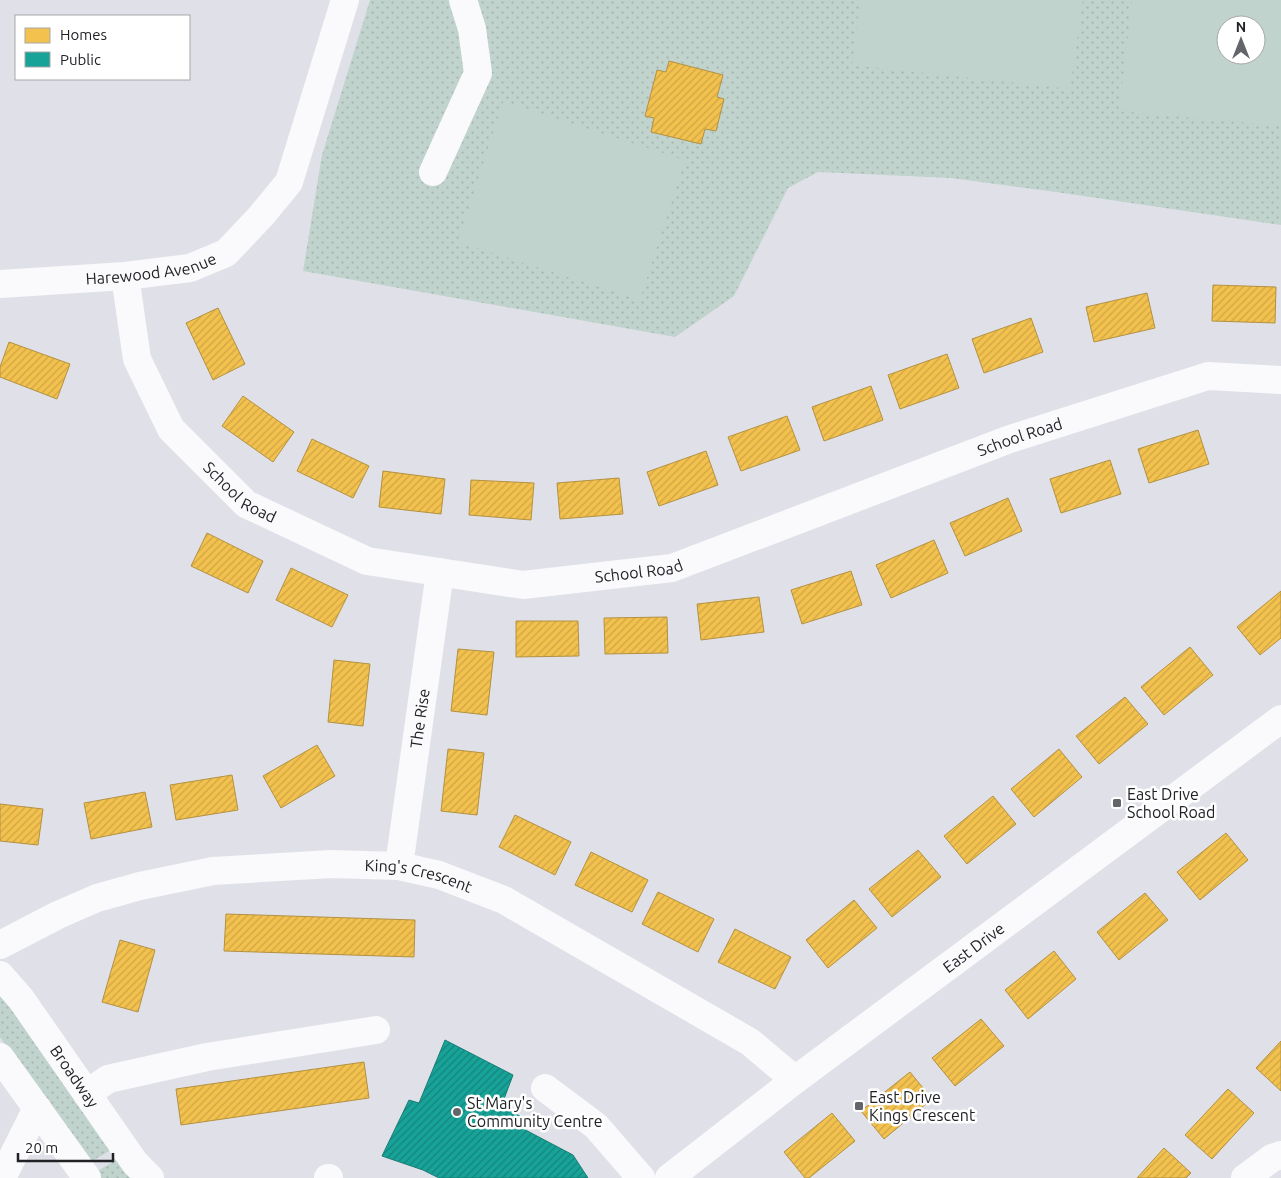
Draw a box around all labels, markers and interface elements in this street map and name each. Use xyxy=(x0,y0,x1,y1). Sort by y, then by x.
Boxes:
legend xyxy=(15,15,190,80)
north arrow xyxy=(1216,15,1266,65)
text: N xyxy=(1236,19,1246,35)
text: Homes xyxy=(60,26,107,43)
text: Public xyxy=(60,51,101,68)
street label: Harewood Avenue xyxy=(85,249,219,288)
street label: School Road xyxy=(975,414,1064,460)
street label: School Road xyxy=(200,458,279,526)
street label: School Road xyxy=(594,556,685,586)
street label: The Rise xyxy=(407,687,433,749)
place label: East Drive School Road xyxy=(1127,785,1215,821)
marker: East Drive School Road xyxy=(1111,797,1123,809)
street label: King's Crescent xyxy=(364,856,475,896)
street label: East Drive xyxy=(939,919,1008,976)
street label: Broadway xyxy=(47,1042,103,1111)
place label: East Drive Kings Crescent xyxy=(869,1088,976,1124)
place label: St Mary's Community Centre xyxy=(467,1094,603,1130)
marker: East Drive Kings Crescent xyxy=(853,1100,865,1112)
marker: St Mary's Community Centre xyxy=(451,1106,463,1118)
scale bar xyxy=(18,1130,112,1162)
text: 20 m xyxy=(25,1139,58,1156)

